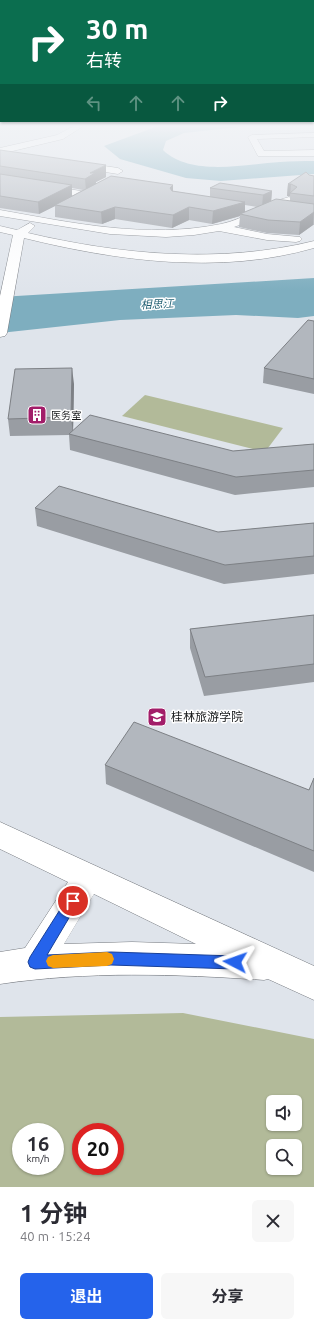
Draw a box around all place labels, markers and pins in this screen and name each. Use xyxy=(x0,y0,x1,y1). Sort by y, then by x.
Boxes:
building icon: 医务室 xyxy=(26,404,48,426)
place label: 医务室 xyxy=(51,410,81,421)
school or university icon: 桂林旅游学院 xyxy=(146,706,168,728)
place label: 桂林旅游学院 xyxy=(171,710,243,723)
pin xyxy=(56,884,90,918)

